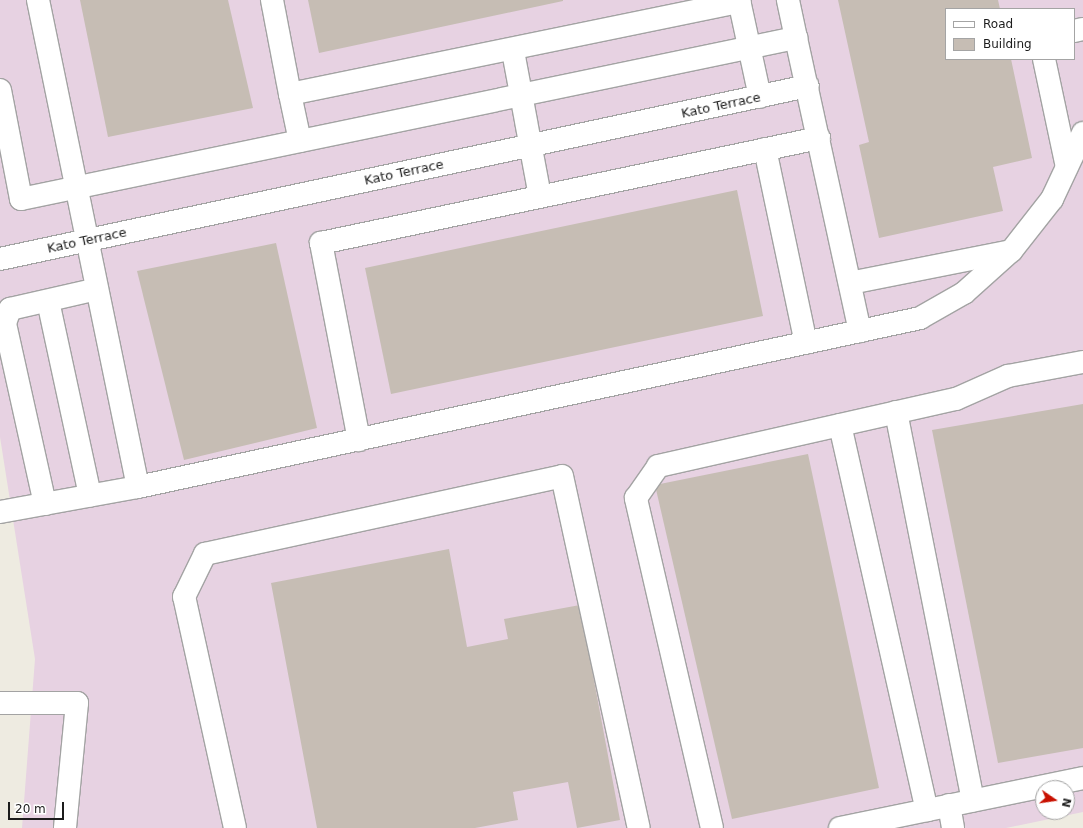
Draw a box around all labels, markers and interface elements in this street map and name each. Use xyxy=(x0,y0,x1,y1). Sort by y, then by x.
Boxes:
legend xyxy=(945,8,1075,60)
text: Road xyxy=(983,17,1013,31)
text: Building xyxy=(983,37,1032,51)
street label: Kato Terrace xyxy=(680,90,762,122)
street label: Kato Terrace xyxy=(363,157,445,189)
street label: Kato Terrace xyxy=(46,225,128,257)
north arrow xyxy=(1035,780,1075,820)
scale bar xyxy=(10,794,66,820)
text: N xyxy=(1059,797,1074,809)
text: 20 m xyxy=(15,802,46,816)

